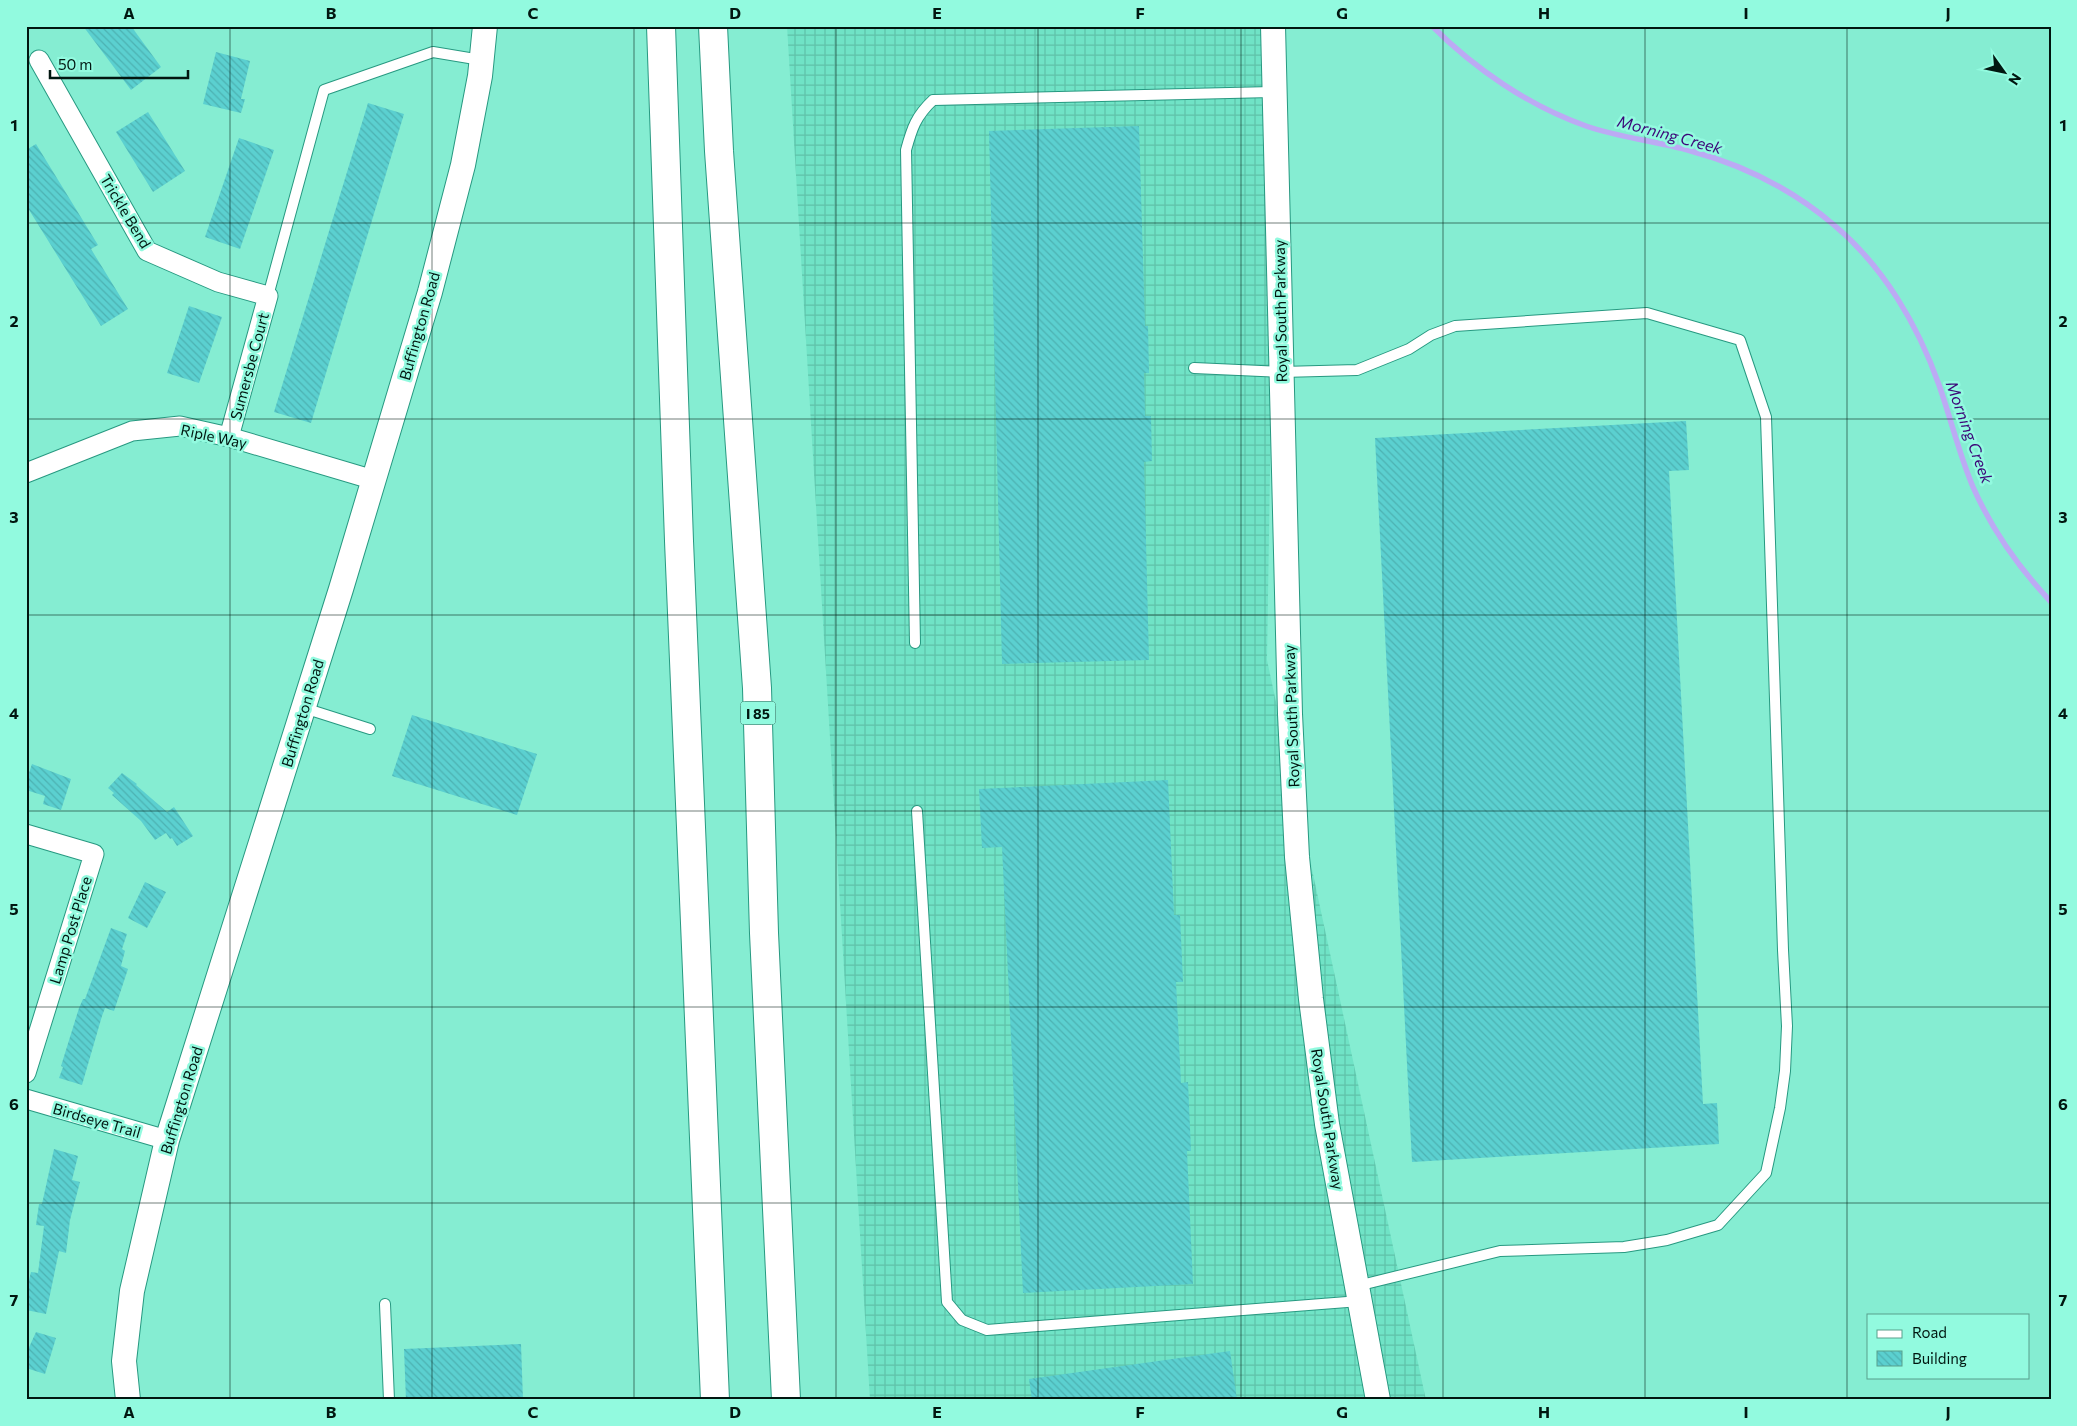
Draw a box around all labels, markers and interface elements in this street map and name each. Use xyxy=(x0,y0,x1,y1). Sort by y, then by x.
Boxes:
text: A xyxy=(123,3,135,22)
text: B xyxy=(326,3,337,22)
text: C xyxy=(528,3,539,22)
text: D xyxy=(729,3,741,22)
text: E xyxy=(932,3,942,22)
text: F xyxy=(1135,3,1145,22)
text: G xyxy=(1336,3,1348,22)
text: H xyxy=(1538,3,1550,22)
text: I xyxy=(1743,3,1749,22)
text: J xyxy=(1945,3,1951,22)
scale bar xyxy=(50,48,188,80)
north arrow xyxy=(1980,48,2030,98)
text: 50 m xyxy=(58,55,92,73)
text: N xyxy=(2005,70,2025,88)
water label: Morning Creek xyxy=(1615,111,1725,157)
text: 1 xyxy=(10,115,18,134)
text: 1 xyxy=(2059,115,2067,134)
street label: Trickle Bend xyxy=(97,171,155,251)
street label: Royal South Parkway xyxy=(1270,239,1290,383)
street label: Buffington Road xyxy=(395,270,443,382)
street label: Sumersbe Court xyxy=(226,310,272,422)
text: 2 xyxy=(9,311,19,330)
text: 2 xyxy=(2058,311,2068,330)
water label: Morning Creek xyxy=(1943,378,1998,486)
street label: Riple Way xyxy=(179,420,249,452)
text: 3 xyxy=(9,507,19,526)
text: 3 xyxy=(2058,507,2068,526)
street label: Royal South Parkway xyxy=(1280,644,1302,788)
street label: Buffington Road xyxy=(277,657,327,769)
road number: I 85 xyxy=(740,701,776,724)
text: 4 xyxy=(9,703,19,722)
text: 4 xyxy=(2058,703,2068,722)
street label: Lamp Post Place xyxy=(45,874,95,986)
text: 5 xyxy=(9,899,19,918)
text: 5 xyxy=(2058,899,2068,918)
street label: Buffington Road xyxy=(156,1044,206,1156)
street label: Royal South Parkway xyxy=(1308,1047,1348,1191)
text: 6 xyxy=(9,1094,19,1113)
text: 6 xyxy=(2058,1094,2068,1113)
street label: Birdseye Trail xyxy=(51,1099,143,1141)
text: 7 xyxy=(10,1290,19,1309)
text: 7 xyxy=(2059,1290,2068,1309)
legend xyxy=(1867,1314,2030,1378)
text: Road xyxy=(1912,1323,1947,1341)
text: Building xyxy=(1912,1349,1967,1367)
text: A xyxy=(123,1402,135,1421)
text: B xyxy=(326,1402,337,1421)
text: C xyxy=(528,1402,539,1421)
text: D xyxy=(729,1402,741,1421)
text: E xyxy=(932,1402,942,1421)
text: F xyxy=(1135,1402,1145,1421)
text: G xyxy=(1336,1402,1348,1421)
text: H xyxy=(1538,1402,1550,1421)
text: I xyxy=(1743,1402,1749,1421)
text: J xyxy=(1945,1402,1951,1421)

